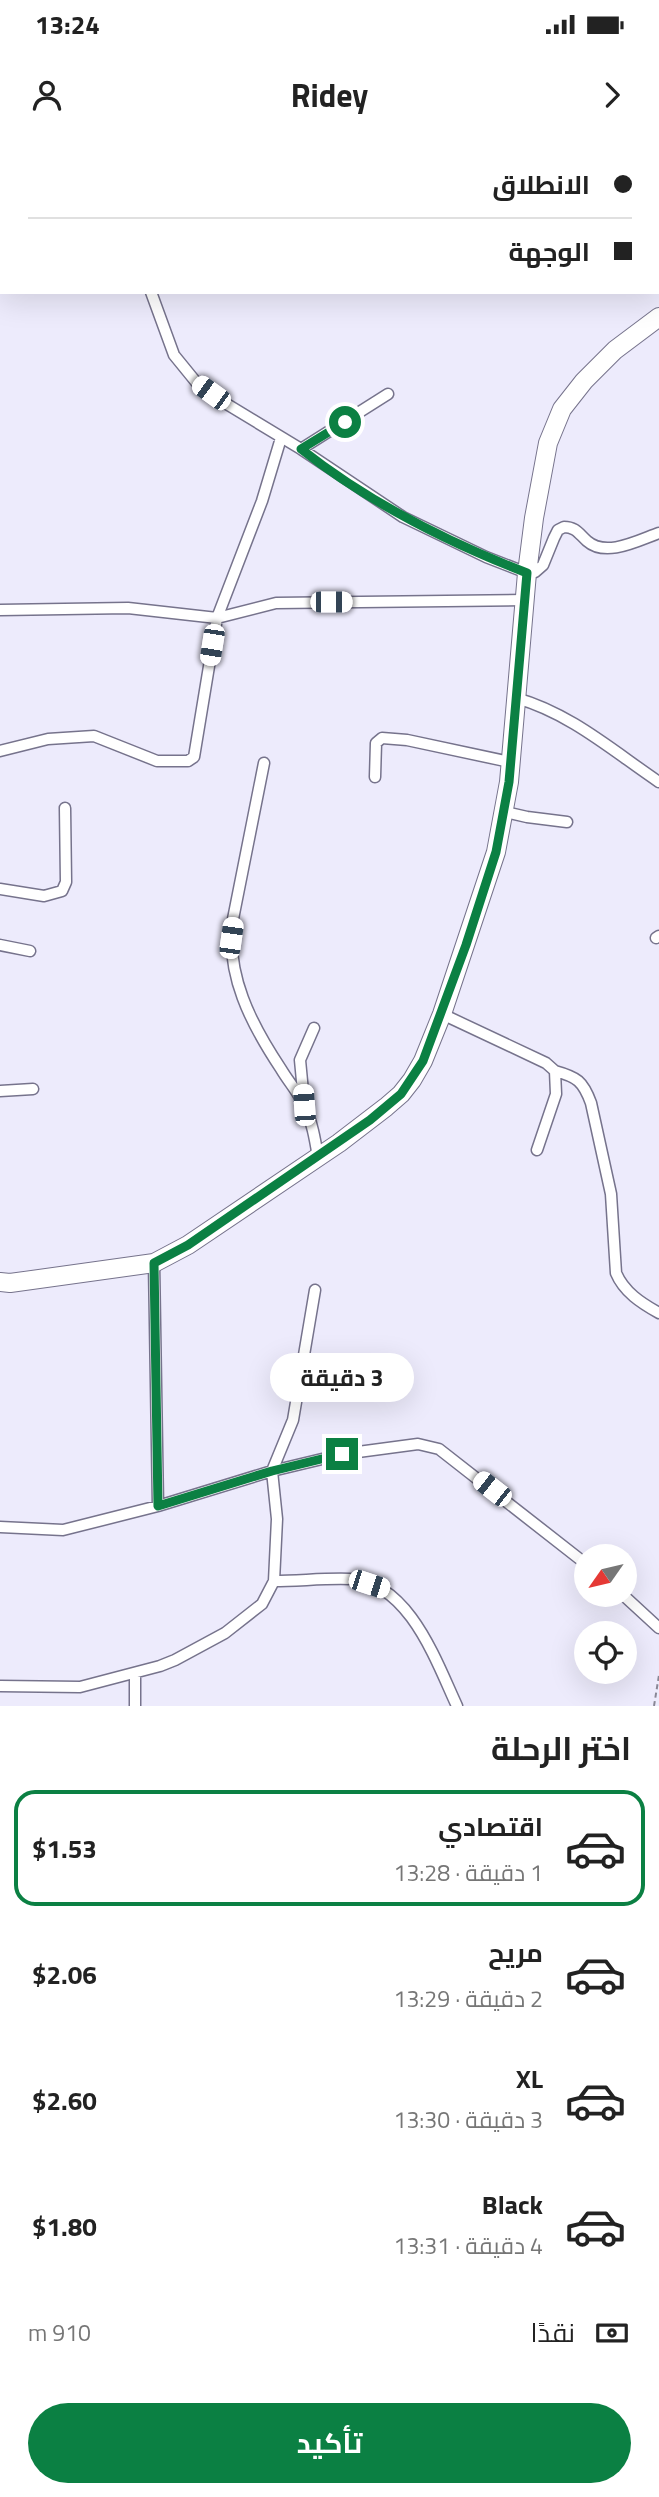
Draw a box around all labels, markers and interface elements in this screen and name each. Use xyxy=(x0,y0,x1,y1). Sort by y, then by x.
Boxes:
text: 13:24 xyxy=(35,5,100,44)
text: Ridey xyxy=(291,71,368,119)
icon: person xyxy=(28,76,66,114)
icon: forward xyxy=(593,76,631,114)
text: الانطلاق xyxy=(492,165,590,204)
text: الوجهة xyxy=(509,232,590,271)
car xyxy=(188,372,235,414)
route start xyxy=(329,406,361,438)
car xyxy=(311,592,353,613)
car xyxy=(199,623,226,667)
car xyxy=(218,916,245,960)
car xyxy=(293,1083,316,1127)
callout: 3 دقيقة xyxy=(270,1352,414,1402)
text: 3 دقيقة xyxy=(301,1360,383,1395)
route end xyxy=(326,1438,358,1470)
car xyxy=(469,1468,516,1510)
north arrow xyxy=(574,1544,637,1606)
map controls xyxy=(574,1544,637,1684)
car xyxy=(346,1568,393,1600)
button: locate xyxy=(574,1621,637,1684)
text: اختر الرحلة xyxy=(491,1724,631,1772)
text: اقتصادي xyxy=(438,1807,543,1846)
icon: car xyxy=(564,1817,627,1880)
text: $1.53 xyxy=(32,1829,97,1868)
text: 1 دقيقة · 13:28 xyxy=(394,1855,543,1890)
text: مريح xyxy=(488,1933,543,1972)
icon: car xyxy=(564,1943,627,2006)
text: $2.06 xyxy=(32,1955,97,1994)
text: 2 دقيقة · 13:29 xyxy=(394,1981,543,2016)
text: XL xyxy=(516,2059,543,2098)
icon: car xyxy=(564,2069,627,2132)
text: $2.60 xyxy=(32,2081,97,2120)
text: 3 دقيقة · 13:30 xyxy=(394,2102,543,2137)
text: Black xyxy=(482,2185,543,2224)
icon: car xyxy=(564,2195,627,2258)
text: $1.80 xyxy=(32,2207,97,2246)
text: 4 دقيقة · 13:31 xyxy=(394,2228,543,2263)
text: نقدًا xyxy=(531,2313,575,2352)
icon: cash xyxy=(593,2314,631,2352)
text: 910 m xyxy=(28,2315,91,2350)
button: تأكيد xyxy=(28,2403,631,2483)

